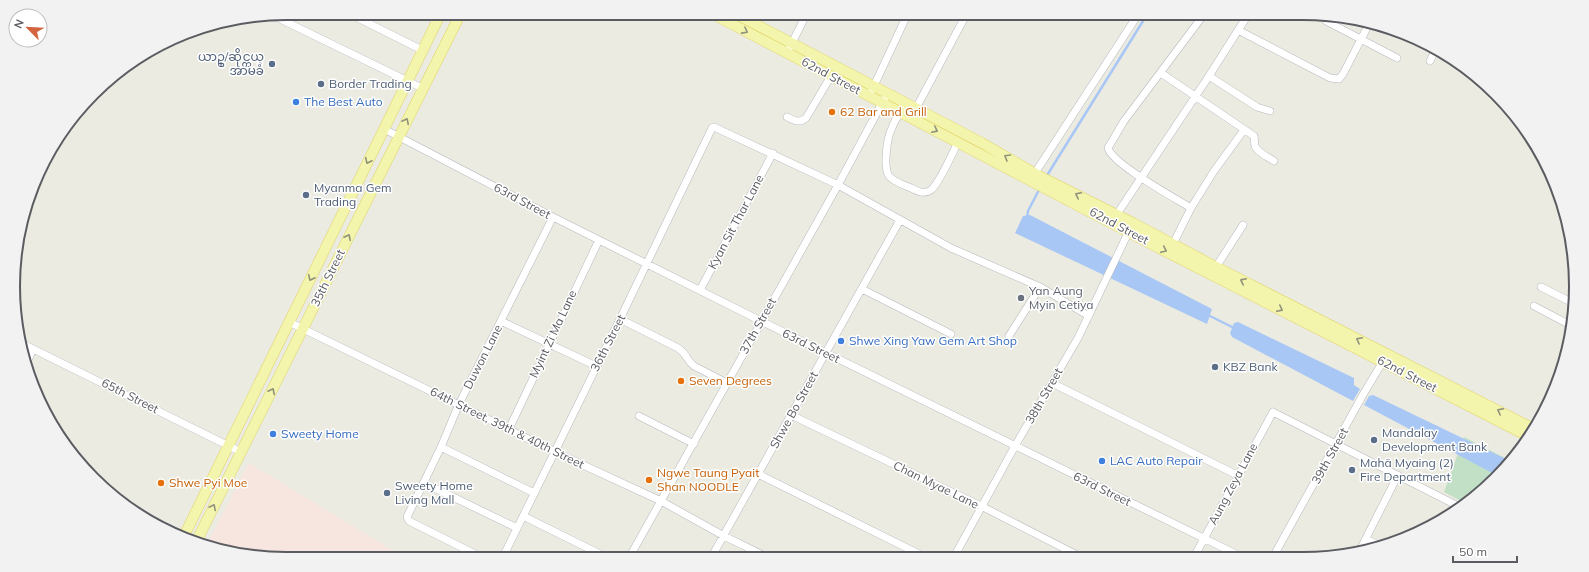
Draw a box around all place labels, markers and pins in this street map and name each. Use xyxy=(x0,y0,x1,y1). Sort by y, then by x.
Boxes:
place label: ယာဥ္/ဆိုင္ကယ္ အာမခံ xyxy=(198,48,264,78)
marker: ယာဥ္/ဆိုင္ကယ္ အာမခံ xyxy=(267,59,277,69)
place label: Border Trading xyxy=(329,76,412,91)
marker: Border Trading xyxy=(316,79,326,89)
place label: The Best Auto xyxy=(304,94,383,109)
marker: The Best Auto xyxy=(291,97,301,107)
place label: 62 Bar and Grill xyxy=(840,104,927,119)
marker: 62 Bar and Grill xyxy=(827,107,837,117)
place label: Myanma Gem Trading xyxy=(314,180,392,209)
marker: Myanma Gem Trading xyxy=(301,190,311,200)
place label: Yan Aung Myin Cetiya xyxy=(1028,283,1094,312)
marker: Yan Aung Myin Cetiya xyxy=(1016,293,1026,303)
place label: Shwe Xing Yaw Gem Art Shop xyxy=(849,333,1017,348)
marker: Shwe Xing Yaw Gem Art Shop xyxy=(836,336,846,346)
place label: KBZ Bank xyxy=(1223,359,1278,374)
marker: KBZ Bank xyxy=(1210,362,1220,372)
place label: Seven Degrees xyxy=(689,373,772,388)
marker: Seven Degrees xyxy=(676,376,686,386)
place label: Mandalay Development Bank xyxy=(1382,425,1488,454)
place label: Sweety Home xyxy=(281,426,359,441)
marker: Sweety Home xyxy=(268,429,278,439)
marker: Mandalay Development Bank xyxy=(1369,435,1379,445)
place label: LAC Auto Repair xyxy=(1110,453,1203,468)
place label: Mahā Myaing (2) Fire Department xyxy=(1360,455,1454,484)
marker: LAC Auto Repair xyxy=(1097,456,1107,466)
place label: Ngwe Taung Pyait Shan NOODLE xyxy=(657,465,759,494)
marker: Mahā Myaing (2) Fire Department xyxy=(1347,465,1357,475)
place label: Shwe Pyi Moe xyxy=(169,475,247,490)
marker: Ngwe Taung Pyait Shan NOODLE xyxy=(644,475,654,485)
marker: Shwe Pyi Moe xyxy=(156,478,166,488)
place label: Sweety Home Living Mall xyxy=(395,478,473,507)
marker: Sweety Home Living Mall xyxy=(382,488,392,498)

